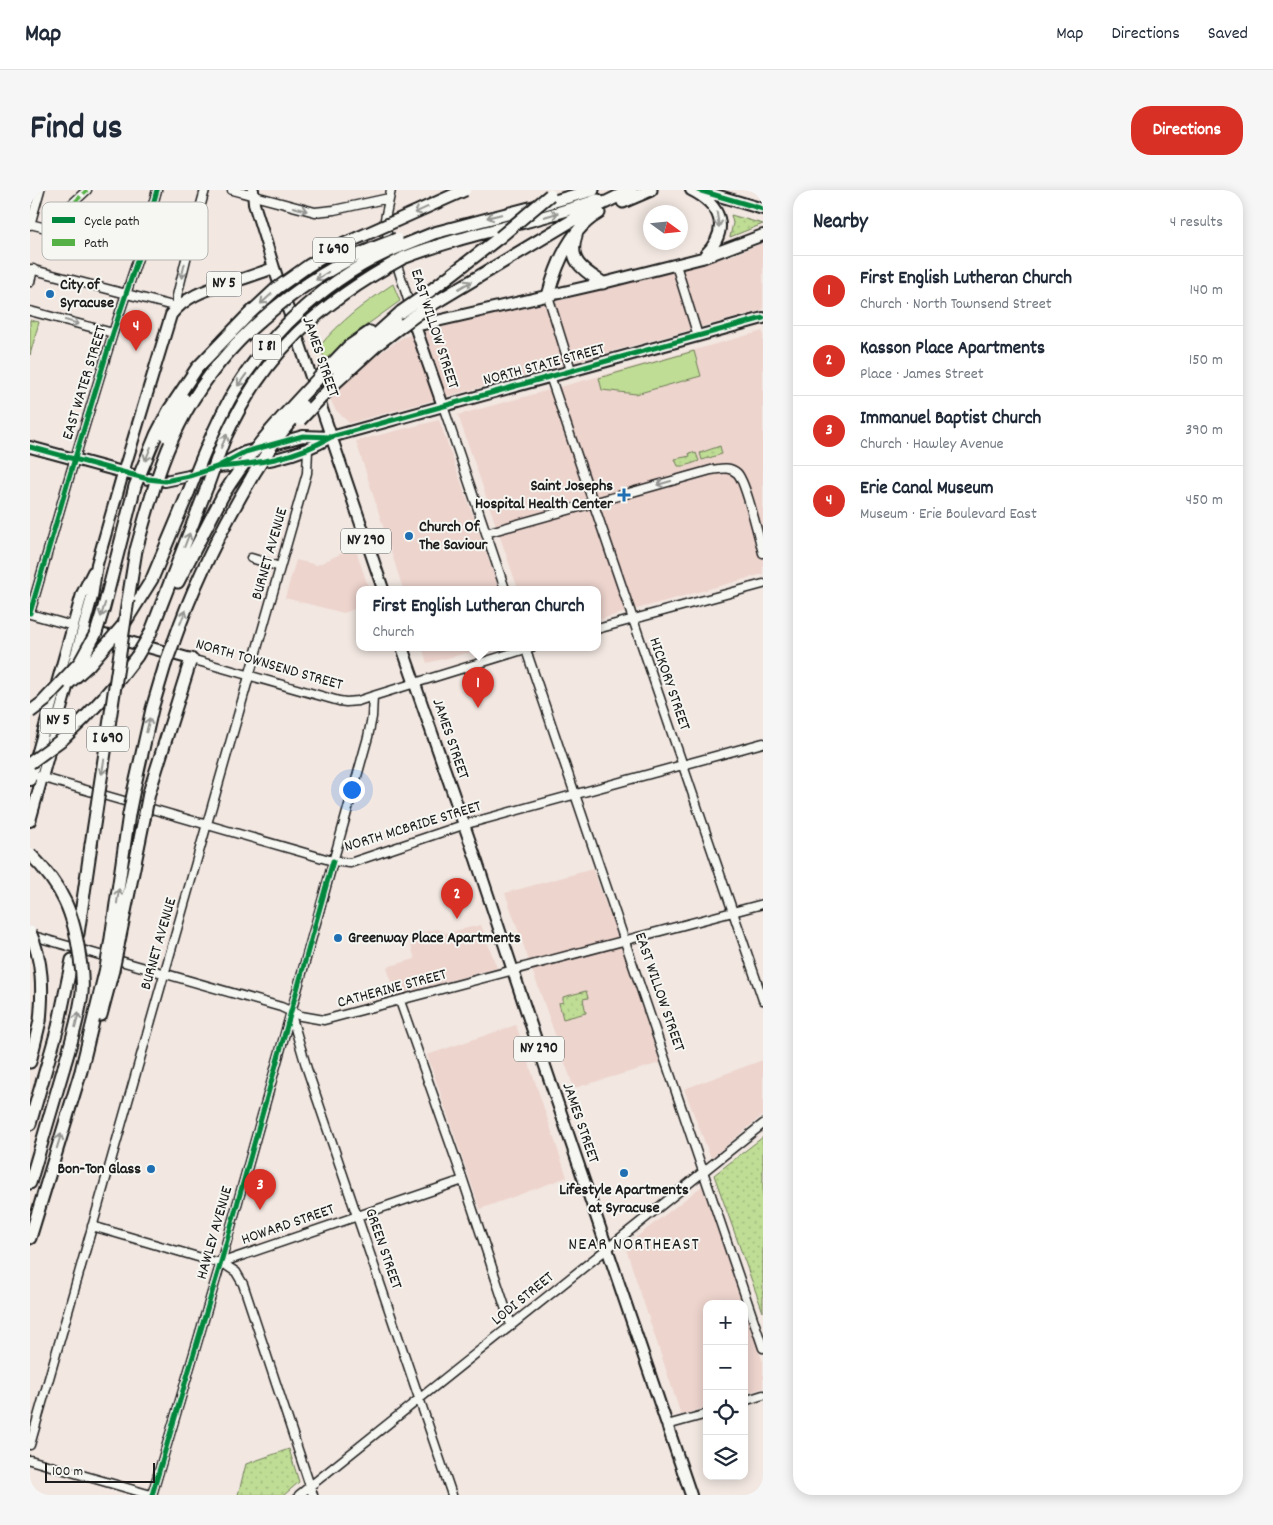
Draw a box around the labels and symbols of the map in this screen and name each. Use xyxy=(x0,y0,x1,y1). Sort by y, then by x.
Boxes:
legend xyxy=(42,202,208,260)
one-way arrow xyxy=(291,204,307,214)
one-way arrow xyxy=(414,205,429,215)
north arrow xyxy=(643,205,688,250)
one-way arrow xyxy=(542,209,558,219)
text: Cycle path xyxy=(84,212,140,232)
one-way arrow xyxy=(487,212,503,221)
one-way arrow xyxy=(714,212,724,228)
text: Path xyxy=(84,234,109,254)
road number: I 690 xyxy=(313,238,355,262)
one-way arrow xyxy=(178,262,187,278)
street label: EAST WILLOW STREET xyxy=(404,266,464,392)
one-way arrow xyxy=(315,270,329,281)
road number: NY 5 xyxy=(206,272,242,296)
place label: City of Syracuse xyxy=(60,274,114,315)
one-way arrow xyxy=(457,279,471,289)
marker: City of Syracuse xyxy=(44,288,56,300)
one-way arrow xyxy=(259,293,272,305)
pin: 4 xyxy=(120,310,152,351)
street label: JAMES STREET xyxy=(295,313,345,401)
one-way arrow xyxy=(63,318,79,327)
street label: EAST WATER STREET xyxy=(57,322,113,443)
road number: I 81 xyxy=(253,334,281,360)
street label: NORTH STATE STREET xyxy=(481,338,608,392)
one-way arrow xyxy=(237,373,247,387)
one-way arrow xyxy=(220,434,230,449)
one-way arrow xyxy=(143,446,152,461)
place label: Saint Josephs Hospital Health Center xyxy=(475,475,614,516)
one-way arrow xyxy=(656,479,672,488)
marker: Saint Josephs Hospital Health Center xyxy=(617,488,631,502)
street label: BURNET AVENUE xyxy=(246,505,294,603)
place label: Church Of The Saviour xyxy=(419,516,489,557)
road number: NY 290 xyxy=(341,528,391,554)
marker: Church Of The Saviour xyxy=(403,530,415,542)
one-way arrow xyxy=(183,533,193,548)
one-way arrow xyxy=(97,601,107,617)
one-way arrow xyxy=(179,610,189,625)
street label: NORTH TOWNSEND STREET xyxy=(193,633,346,697)
street label: HICKORY STREET xyxy=(642,634,696,734)
pin: 1 xyxy=(462,667,494,708)
street label: JAMES STREET xyxy=(425,695,475,783)
road number: NY 5 xyxy=(40,708,76,734)
one-way arrow xyxy=(144,717,154,733)
road number: I 690 xyxy=(87,726,129,752)
one-way arrow xyxy=(98,759,108,775)
your location xyxy=(339,777,365,803)
street label: NORTH MCBRIDE STREET xyxy=(342,795,485,859)
pin: 2 xyxy=(441,878,473,919)
one-way arrow xyxy=(113,889,123,905)
street label: BURNET AVENUE xyxy=(135,895,183,993)
place label: Greenway Place Apartments xyxy=(348,927,521,950)
street label: EAST WILLOW STREET xyxy=(628,929,690,1055)
marker: Greenway Place Apartments xyxy=(332,932,344,944)
street label: CATHERINE STREET xyxy=(335,963,450,1015)
one-way arrow xyxy=(73,1013,82,1029)
road number: NY 290 xyxy=(514,1036,564,1062)
street label: JAMES STREET xyxy=(555,1079,605,1167)
one-way arrow xyxy=(55,1134,65,1150)
place label: Bon-Ton Glass xyxy=(57,1158,141,1181)
marker: Bon-Ton Glass xyxy=(145,1163,157,1175)
marker: Lifestyle Apartments at Syracuse xyxy=(618,1167,630,1179)
pin: 3 xyxy=(244,1169,276,1210)
place label: Lifestyle Apartments at Syracuse xyxy=(559,1179,689,1220)
street label: HAWLEY AVENUE xyxy=(191,1183,239,1282)
street label: HOWARD STREET xyxy=(238,1198,338,1252)
street label: GREEN STREET xyxy=(358,1205,408,1293)
district label: NEAR NORTHEAST xyxy=(568,1233,700,1258)
street label: LODI STREET xyxy=(487,1266,560,1331)
scale bar xyxy=(45,1460,155,1483)

